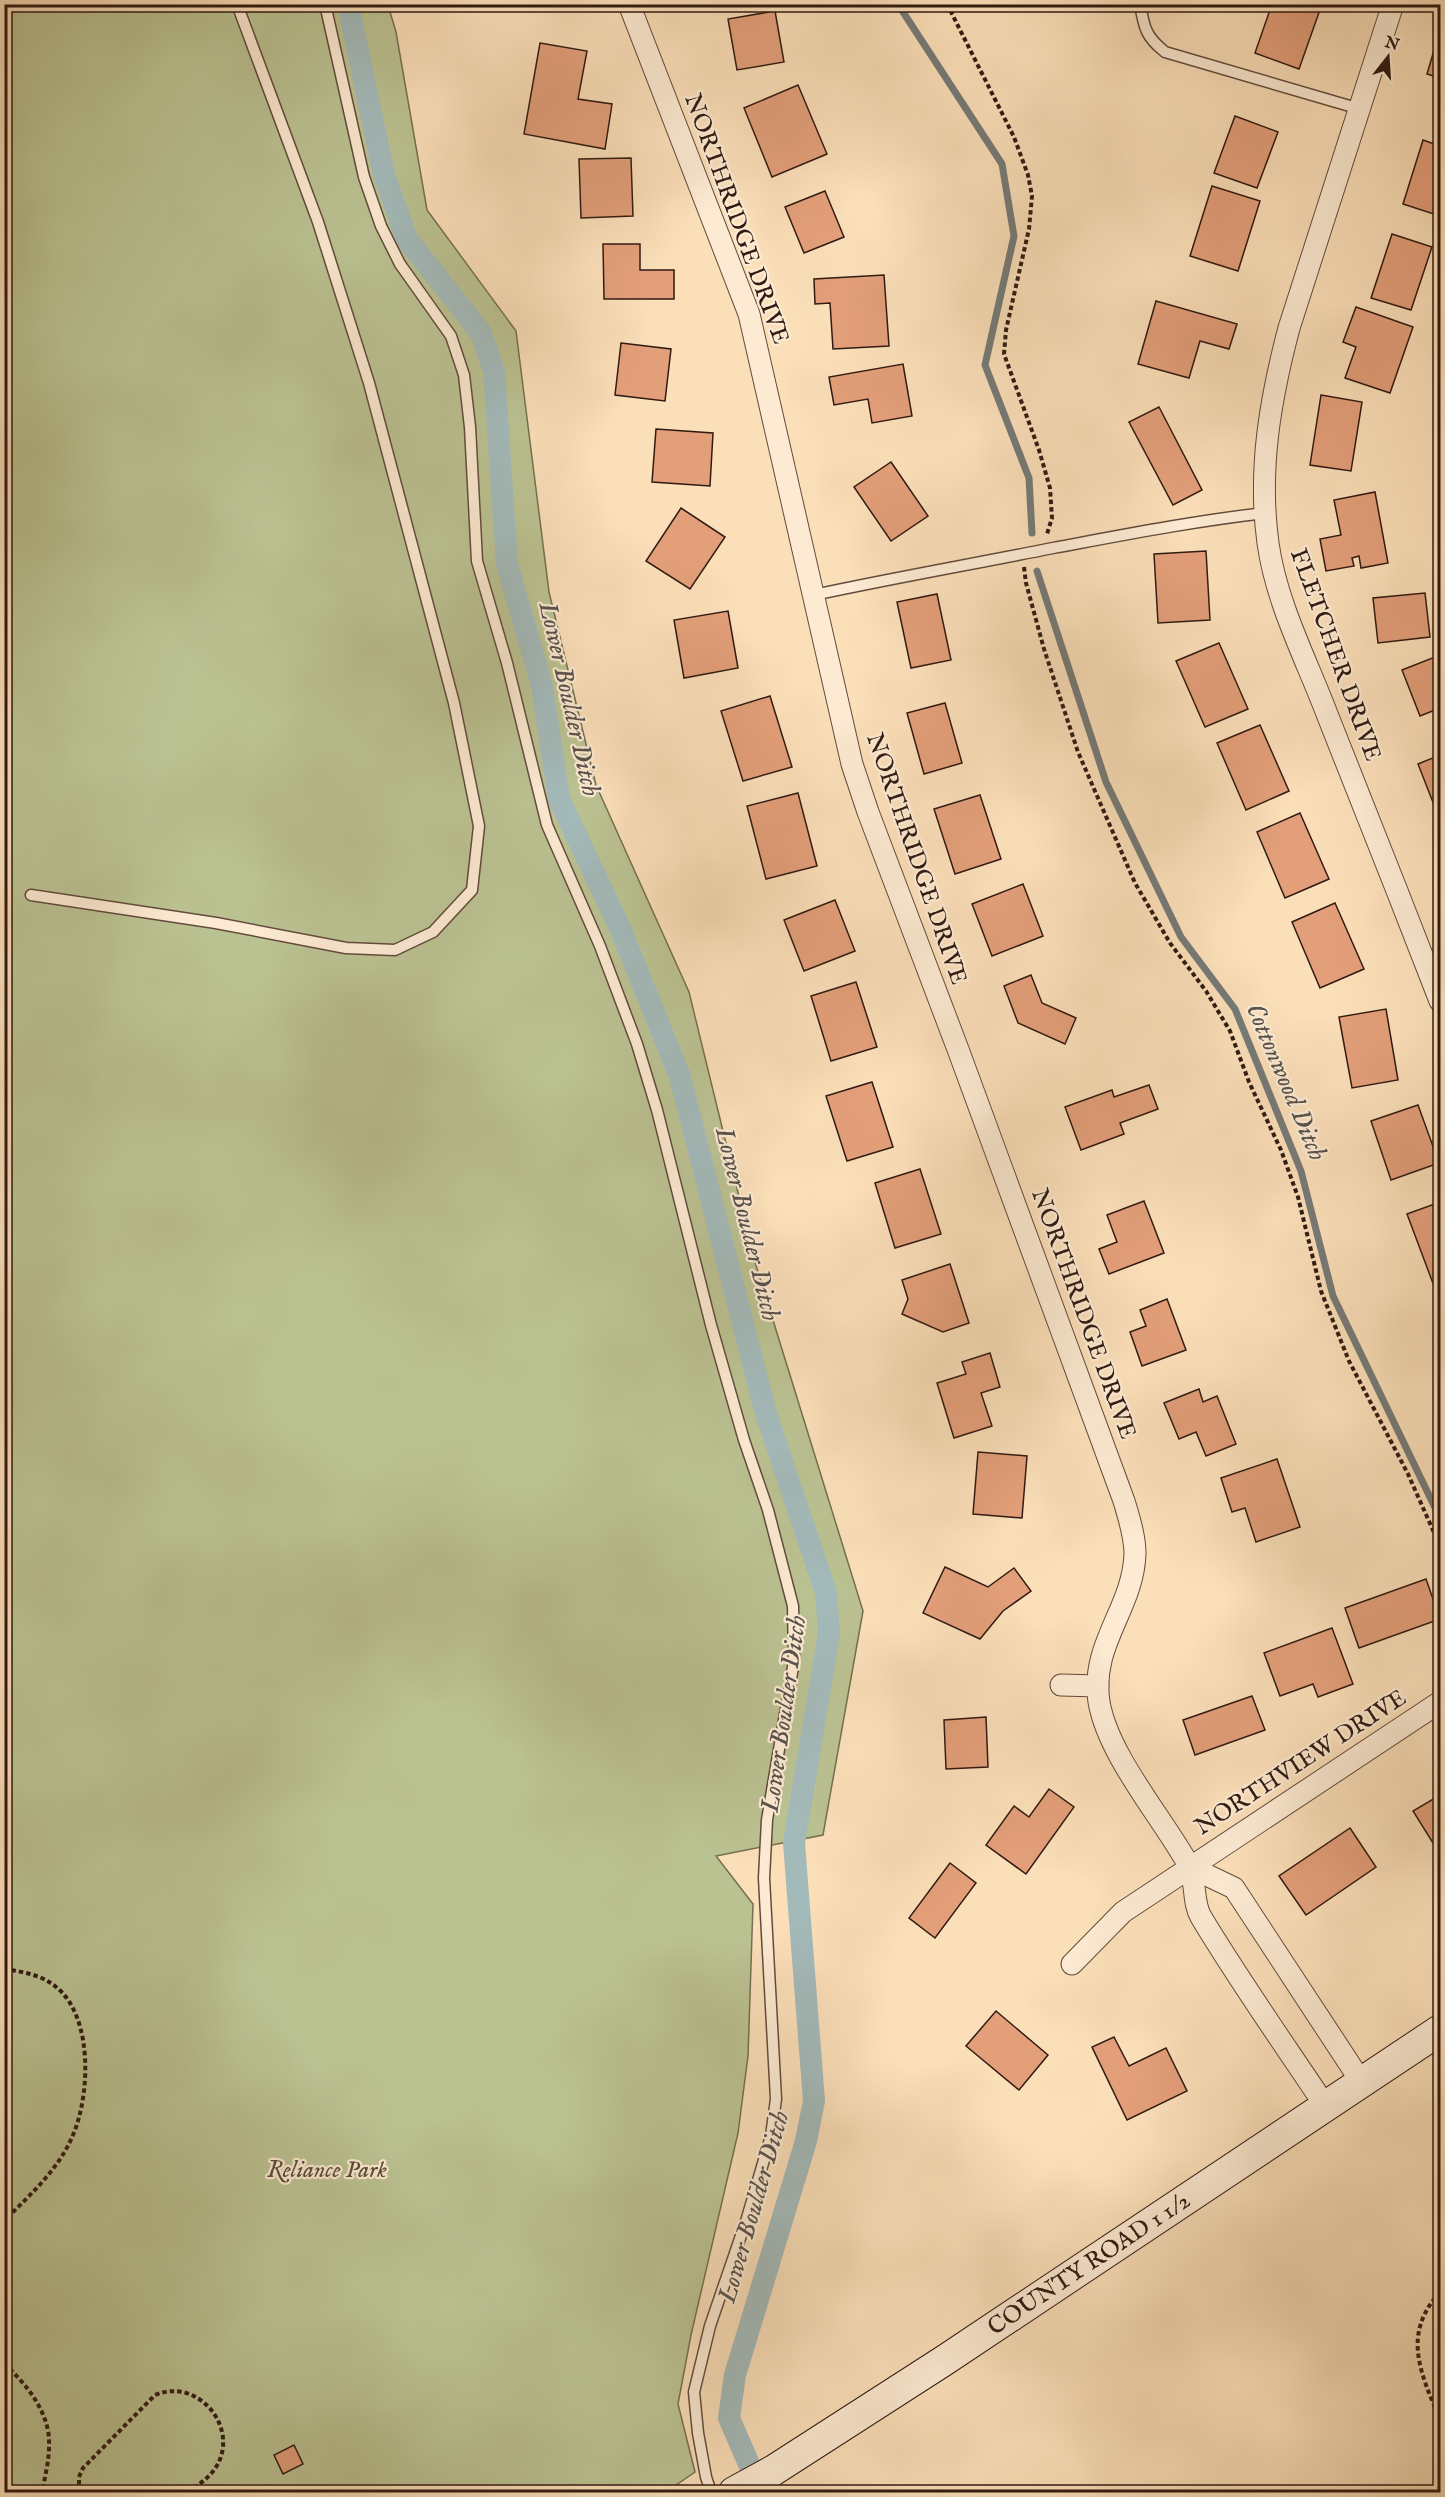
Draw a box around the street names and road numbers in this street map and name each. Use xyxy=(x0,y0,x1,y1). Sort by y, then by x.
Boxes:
street label: NORTHRIDGE DRIVE xyxy=(676,89,796,349)
street label: FLETCHER DRIVE xyxy=(1282,544,1388,766)
street label: NORTHRIDGE DRIVE xyxy=(858,729,974,989)
street label: NORTHRIDGE DRIVE xyxy=(1023,1184,1143,1444)
street label: NORTHVIEW DRIVE xyxy=(1189,1683,1413,1843)
street label: COUNTY ROAD 1 1/2 xyxy=(982,2185,1196,2343)

